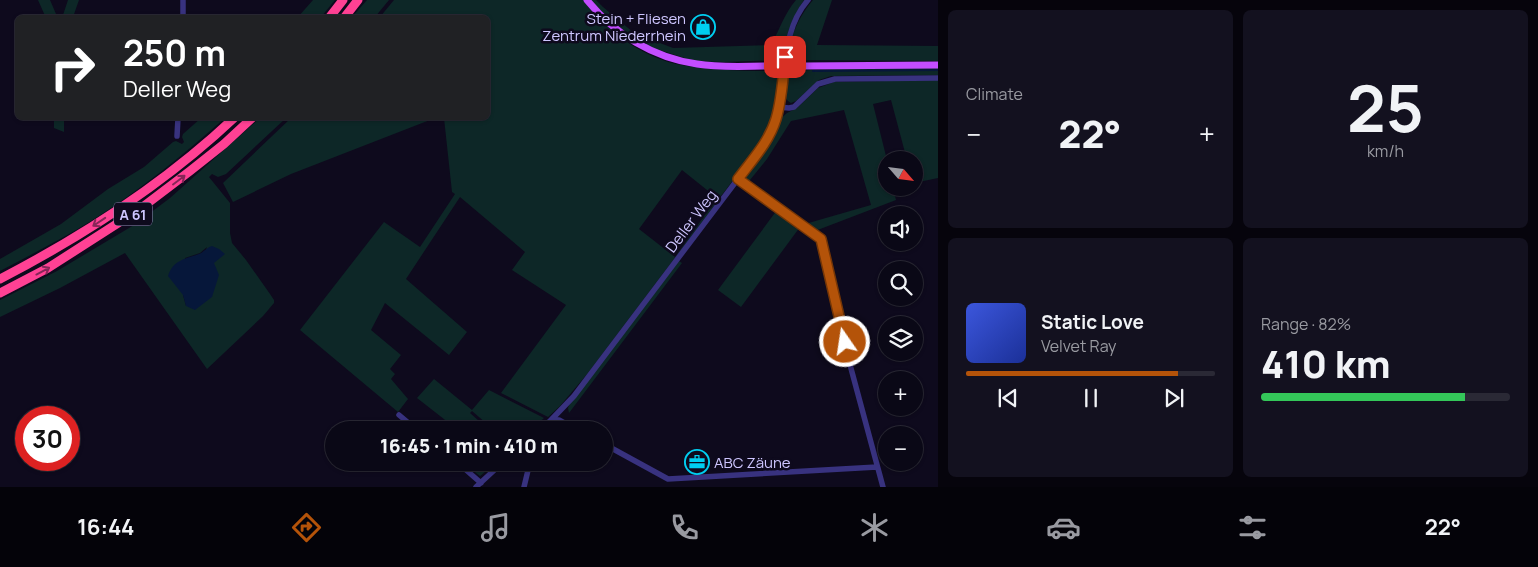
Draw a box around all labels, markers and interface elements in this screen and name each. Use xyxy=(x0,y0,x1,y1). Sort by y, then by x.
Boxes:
place label: Stein + Fliesen Zentrum Niederrhein xyxy=(542,8,686,46)
shop icon: Stein + Fliesen Zentrum Niederrhein xyxy=(690,14,716,40)
text: 250 m xyxy=(123,29,226,77)
icon: right xyxy=(40,35,105,100)
pin xyxy=(764,36,806,78)
icon: arrive xyxy=(771,43,799,71)
text: 25 xyxy=(1347,63,1424,152)
text: Deller Weg xyxy=(123,74,231,104)
text: Climate xyxy=(966,83,1023,105)
text: 22° xyxy=(1058,107,1121,159)
text: − xyxy=(966,115,981,153)
text: + xyxy=(1199,115,1215,153)
text: km/h xyxy=(1367,140,1404,162)
north arrow xyxy=(878,151,922,196)
map controls xyxy=(878,151,923,471)
one-way arrow xyxy=(172,175,185,186)
street label: Deller Weg xyxy=(660,185,722,257)
road number: A 61 xyxy=(114,202,152,225)
button: sound xyxy=(878,206,923,251)
one-way arrow xyxy=(93,217,107,227)
button: search xyxy=(878,261,923,306)
one-way arrow xyxy=(36,265,50,275)
text: Static Love xyxy=(1041,309,1144,335)
text: Range · 82% xyxy=(1261,313,1351,335)
position arrow xyxy=(818,315,870,367)
button: layers xyxy=(878,316,923,361)
text: Velvet Ray xyxy=(1041,335,1117,357)
text: 410 km xyxy=(1261,337,1391,389)
button: + xyxy=(878,371,923,416)
icon: previous xyxy=(994,384,1022,412)
icon: pause xyxy=(1077,384,1105,412)
icon: next xyxy=(1160,384,1188,412)
speed limit sign: 30 xyxy=(15,406,80,471)
button: − xyxy=(878,426,923,471)
text: 16:45 · 1 min · 410 m xyxy=(380,433,558,459)
office icon: ABC Zäune xyxy=(684,449,710,475)
place label: ABC Zäune xyxy=(714,452,791,473)
icon: directions xyxy=(289,510,324,545)
icon: music xyxy=(478,510,513,545)
icon: phone xyxy=(667,510,702,545)
icon: climate xyxy=(857,510,892,545)
icon: car xyxy=(1046,510,1081,545)
icon: filters xyxy=(1235,510,1270,545)
text: 16:44 xyxy=(77,512,135,542)
text: 22° xyxy=(1425,512,1461,542)

